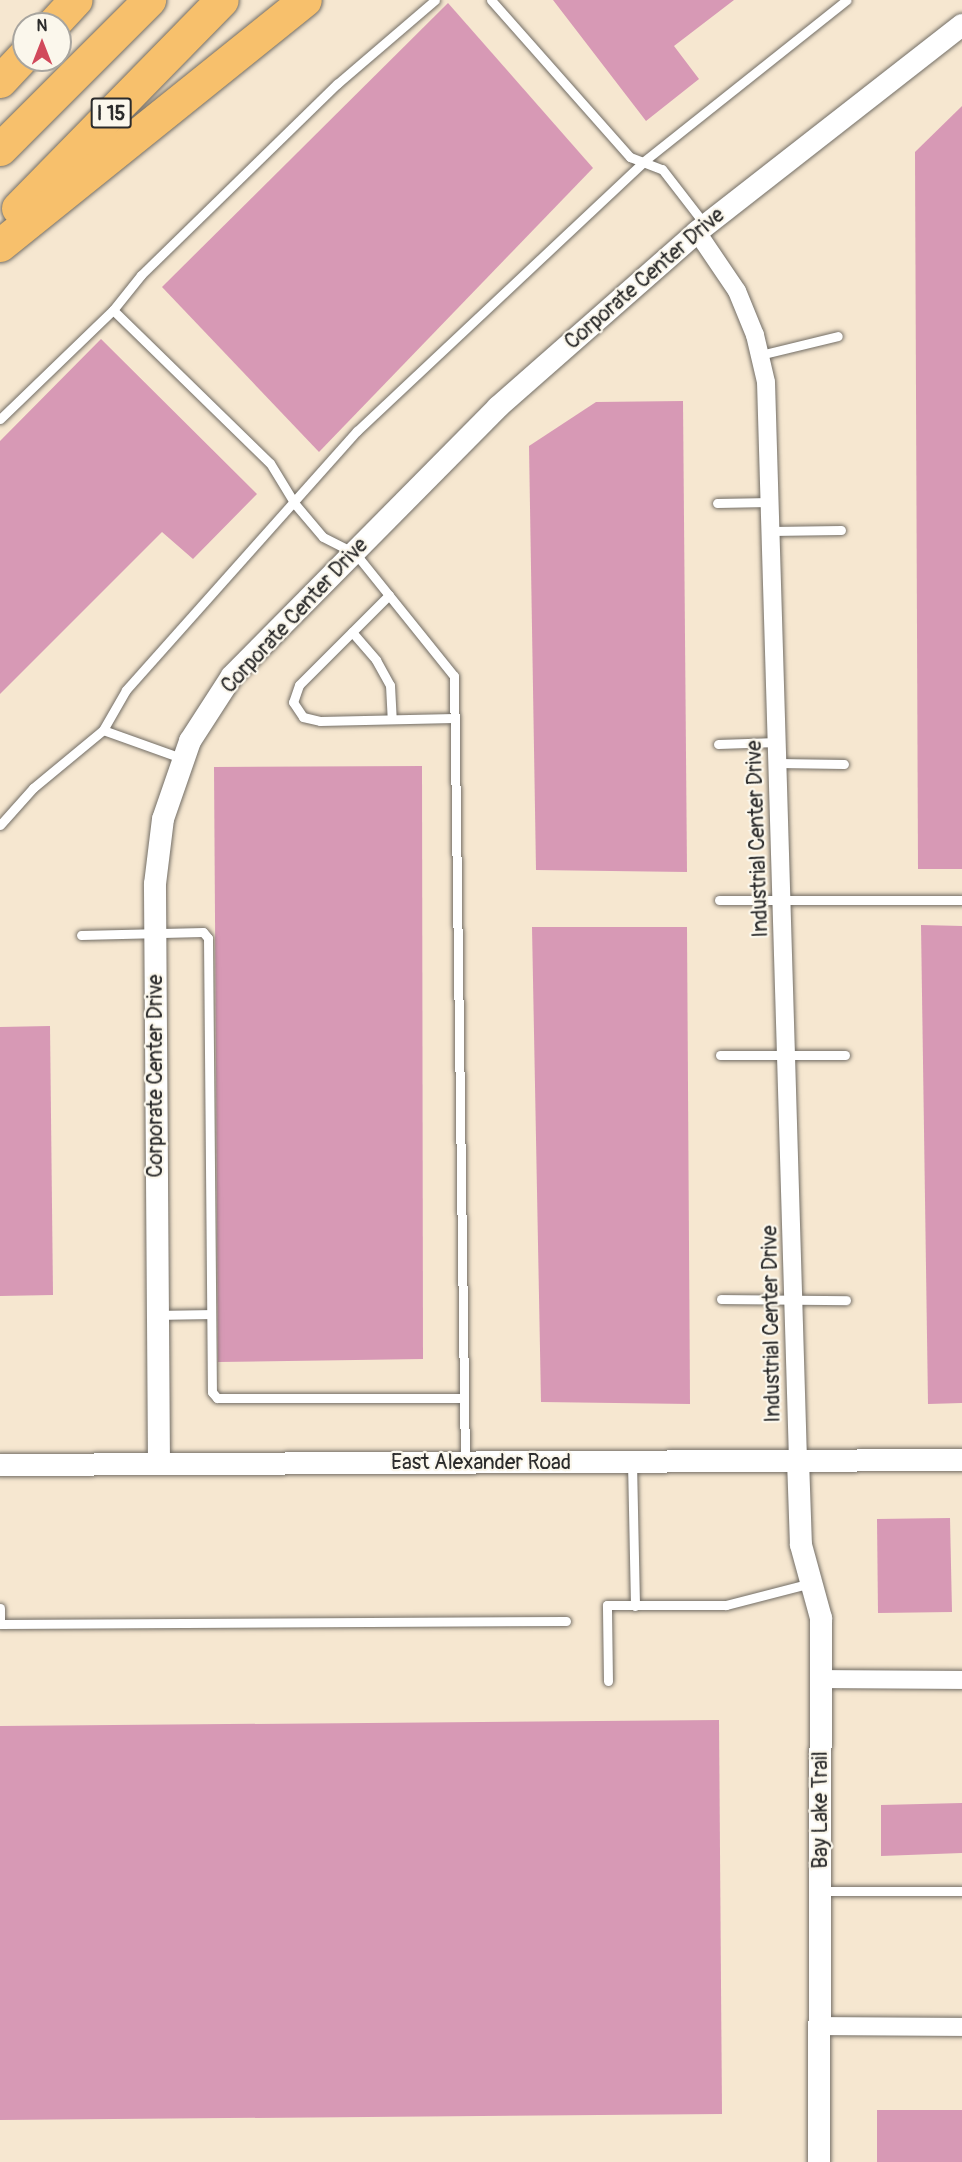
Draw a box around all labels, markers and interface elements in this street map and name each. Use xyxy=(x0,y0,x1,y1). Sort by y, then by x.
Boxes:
north arrow xyxy=(12,12,72,72)
text: N xyxy=(37,16,47,36)
road number: I 15 xyxy=(90,96,132,130)
street label: Corporate Center Drive xyxy=(560,203,730,355)
street label: Corporate Center Drive xyxy=(216,533,374,699)
street label: Industrial Center Drive xyxy=(742,740,774,938)
street label: Corporate Center Drive xyxy=(143,974,169,1178)
street label: Industrial Center Drive xyxy=(758,1225,786,1423)
street label: East Alexander Road xyxy=(391,1450,571,1476)
street label: Bay Lake Trail xyxy=(808,1751,834,1869)

